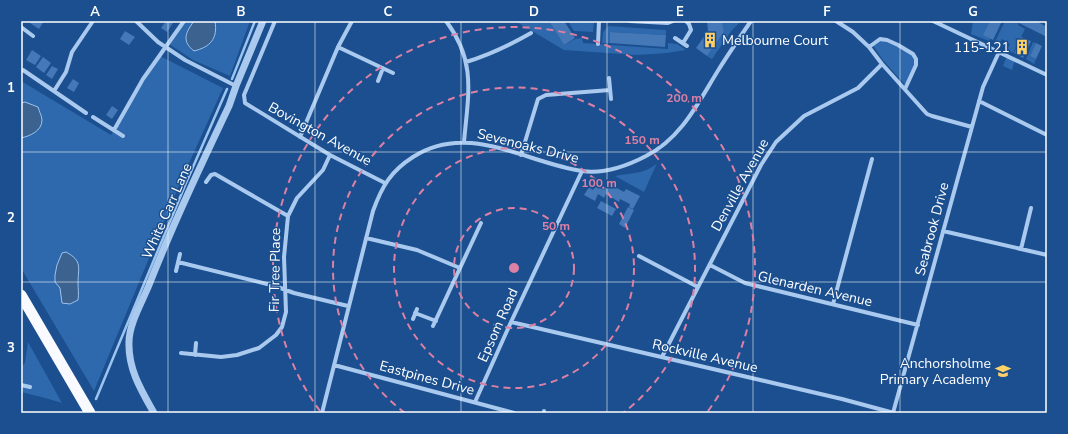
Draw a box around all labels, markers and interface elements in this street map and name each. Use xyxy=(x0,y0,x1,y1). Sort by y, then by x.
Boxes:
text: A xyxy=(90,3,100,21)
text: B xyxy=(237,3,246,21)
text: C xyxy=(384,3,393,21)
text: D xyxy=(529,3,539,21)
text: E xyxy=(676,3,684,21)
text: F xyxy=(823,3,831,21)
text: G xyxy=(968,3,978,21)
building icon: Melbourne Court xyxy=(701,31,719,49)
place label: Melbourne Court xyxy=(722,31,828,50)
place label: 115-121 xyxy=(954,38,1010,57)
building icon: 115-121 xyxy=(1013,38,1031,56)
text: 1 xyxy=(7,79,15,97)
text: 200 m xyxy=(666,90,702,106)
street label: Bovington Avenue xyxy=(265,98,375,170)
street label: Sevenoaks Drive xyxy=(475,124,581,168)
text: 150 m xyxy=(624,132,660,148)
street label: Denville Avenue xyxy=(707,135,773,235)
street label: White Carr Lane xyxy=(137,160,197,262)
text: 100 m xyxy=(581,175,617,191)
street label: Seabrook Drive xyxy=(910,180,954,278)
text: 2 xyxy=(7,209,15,227)
text: 50 m xyxy=(542,218,570,234)
street label: Fir Tree Place xyxy=(265,228,285,312)
centre of rings xyxy=(507,261,521,275)
street label: Glenarden Avenue xyxy=(756,267,874,311)
street label: Epsom Road xyxy=(473,285,523,365)
street label: Rockville Avenue xyxy=(650,335,760,377)
text: 3 xyxy=(7,339,15,357)
place label: Anchorsholme Primary Academy xyxy=(880,354,992,389)
street label: Eastpines Drive xyxy=(378,356,476,400)
school or university icon: Anchorsholme Primary Academy xyxy=(994,362,1012,380)

